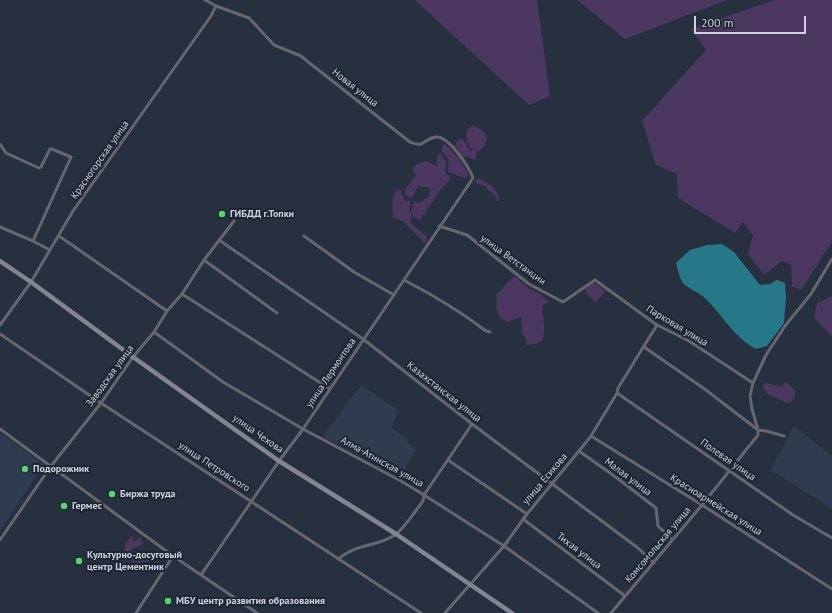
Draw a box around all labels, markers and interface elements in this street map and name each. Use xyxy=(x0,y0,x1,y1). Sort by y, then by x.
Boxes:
scale bar xyxy=(696,8,808,34)
text: 200 m xyxy=(701,15,734,30)
street label: Новая улица xyxy=(330,66,380,110)
street label: Красногорская улица xyxy=(68,118,132,202)
place label: ГИБДД г.Топки xyxy=(230,208,294,220)
marker: ГИБДД г.Топки xyxy=(217,209,227,219)
street label: улица Ветстанции xyxy=(478,232,548,288)
street label: Парковая улица xyxy=(644,303,710,349)
street label: улица Лермонтова xyxy=(303,336,359,410)
street label: Заводская улица xyxy=(84,343,136,409)
street label: Казахстанская улица xyxy=(404,359,484,425)
street label: улица Чехова xyxy=(230,412,286,456)
street label: Алма-Атинская улица xyxy=(338,434,426,490)
street label: Полевая улица xyxy=(698,436,758,484)
street label: улица Петровского xyxy=(176,439,252,495)
street label: улица Есикова xyxy=(520,451,570,507)
street label: Малая улица xyxy=(602,455,654,499)
place label: Подорожник xyxy=(33,463,89,475)
marker: Подорожник xyxy=(20,464,30,474)
street label: Красноармейская улица xyxy=(668,472,764,538)
place label: Биржа труда xyxy=(120,488,176,500)
marker: Биржа труда xyxy=(107,489,117,499)
place label: Гермес xyxy=(72,500,102,512)
marker: Гермес xyxy=(59,501,69,511)
street label: Комсомольская улица xyxy=(623,505,693,585)
street label: Тихая улица xyxy=(554,530,604,572)
place label: Культурно-досуговый центр Цементник xyxy=(87,549,182,572)
marker: Культурно-досуговый центр Цементник xyxy=(74,556,84,566)
place label: МБУ центр развития образования xyxy=(176,595,325,607)
marker: МБУ центр развития образования xyxy=(163,596,173,606)

